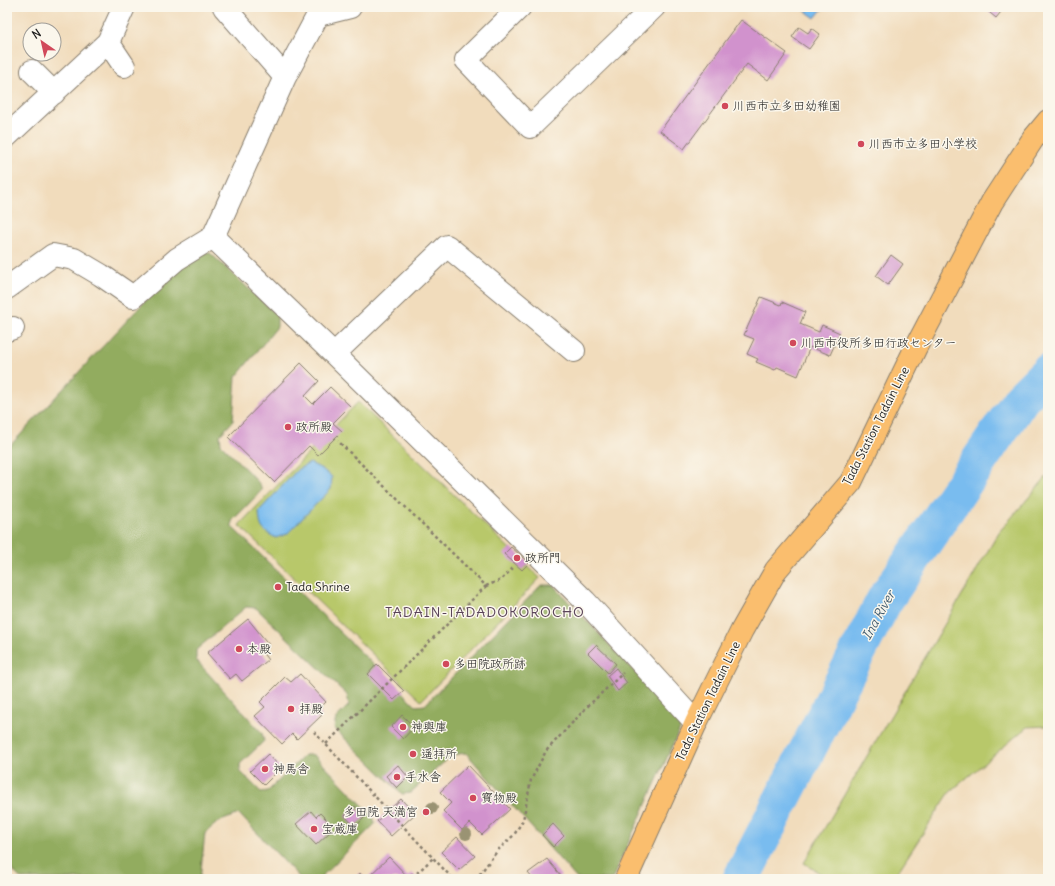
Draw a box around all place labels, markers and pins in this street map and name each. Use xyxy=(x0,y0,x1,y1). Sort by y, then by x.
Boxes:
place label: 川西市立多田幼稚園 xyxy=(733,98,841,113)
marker: 川西市立多田幼稚園 xyxy=(720,101,730,111)
place label: 川西市立多田小学校 xyxy=(869,136,977,151)
marker: 川西市立多田小学校 xyxy=(856,139,866,149)
place label: 川西市役所多田行政センター xyxy=(801,335,957,350)
marker: 川西市役所多田行政センター xyxy=(788,338,798,348)
place label: 政所殿 xyxy=(296,419,332,434)
marker: 政所殿 xyxy=(283,422,293,432)
place label: 政所門 xyxy=(525,550,561,565)
marker: 政所門 xyxy=(512,553,522,563)
place label: Tada Shrine xyxy=(286,579,350,594)
marker: Tada Shrine xyxy=(273,582,283,592)
place label: 本殿 xyxy=(247,641,271,656)
marker: 本殿 xyxy=(234,644,244,654)
place label: 多田院政所跡 xyxy=(454,656,526,671)
marker: 多田院政所跡 xyxy=(441,659,451,669)
place label: 拝殿 xyxy=(299,701,323,716)
marker: 拝殿 xyxy=(286,704,296,714)
place label: 神輿庫 xyxy=(411,719,447,734)
marker: 神輿庫 xyxy=(398,722,408,732)
place label: 遥拝所 xyxy=(421,746,457,761)
marker: 遥拝所 xyxy=(408,749,418,759)
place label: 神馬舎 xyxy=(273,761,309,776)
marker: 神馬舎 xyxy=(260,764,270,774)
place label: 手水舎 xyxy=(405,769,441,784)
marker: 手水舎 xyxy=(392,772,402,782)
place label: 寳物殿 xyxy=(481,790,517,805)
marker: 寳物殿 xyxy=(468,793,478,803)
place label: 多田院 天満宮 xyxy=(343,804,418,819)
marker: 多田院 天満宮 xyxy=(421,807,431,817)
place label: 宝蔵庫 xyxy=(322,821,358,836)
marker: 宝蔵庫 xyxy=(309,824,319,834)

